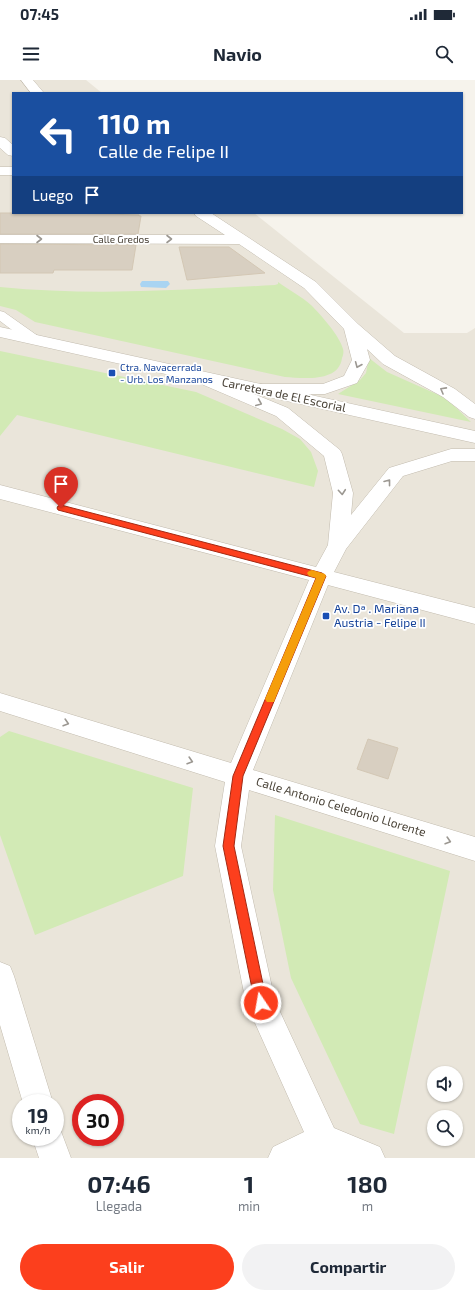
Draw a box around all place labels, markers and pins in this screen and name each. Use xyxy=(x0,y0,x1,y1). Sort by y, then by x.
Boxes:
place label: Ctra. Navacerrada - Urb. Los Manzanos xyxy=(120,361,213,385)
marker: Ctra. Navacerrada - Urb. Los Manzanos xyxy=(107,368,117,378)
pin xyxy=(44,467,78,508)
place label: Av. Dª . Mariana Austria - Felipe II xyxy=(334,601,426,629)
marker: Av. Dª . Mariana Austria - Felipe II xyxy=(321,611,331,621)

